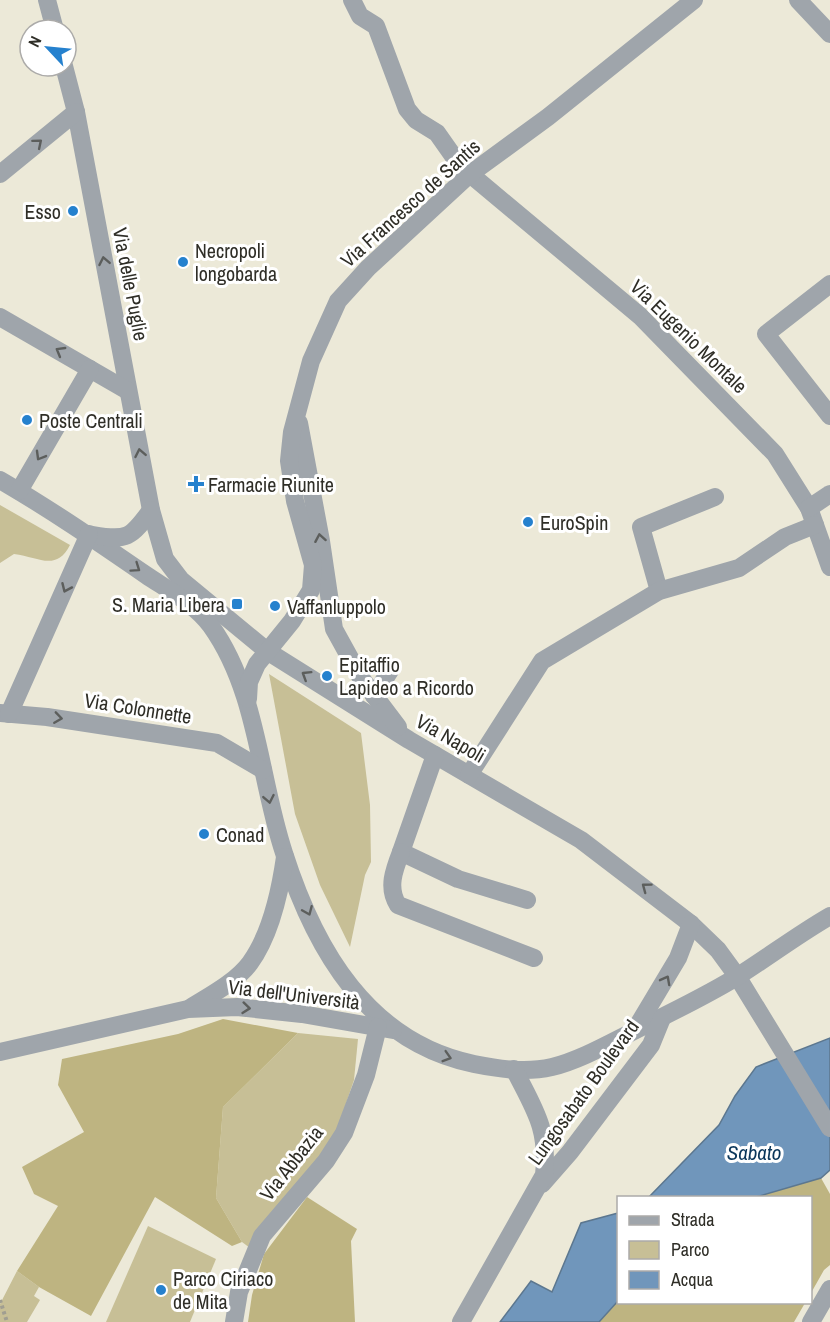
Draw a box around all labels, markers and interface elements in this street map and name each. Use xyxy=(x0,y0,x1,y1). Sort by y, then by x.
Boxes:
north arrow xyxy=(18,18,78,78)
text: N xyxy=(23,32,46,51)
street label: Via Francesco de Santis xyxy=(334,133,486,273)
one-way arrow xyxy=(31,139,42,150)
place label: Esso xyxy=(25,198,61,225)
marker: Esso xyxy=(66,204,80,218)
street label: Via delle Puglie xyxy=(107,225,155,343)
place label: Necropoli longobarda xyxy=(195,237,277,287)
marker: Necropoli longobarda xyxy=(176,255,190,269)
one-way arrow xyxy=(98,256,111,266)
street label: Via Eugenio Montale xyxy=(625,273,753,399)
one-way arrow xyxy=(55,347,66,359)
place label: Poste Centrali xyxy=(39,407,143,434)
marker: Poste Centrali xyxy=(20,413,34,427)
one-way arrow xyxy=(134,448,147,458)
one-way arrow xyxy=(35,450,47,460)
place label: Farmacie Riunite xyxy=(208,471,334,498)
marker: Farmacie Riunite xyxy=(189,477,203,491)
place label: EuroSpin xyxy=(540,509,608,536)
marker: EuroSpin xyxy=(521,515,535,529)
one-way arrow xyxy=(314,533,327,543)
one-way arrow xyxy=(130,561,141,572)
one-way arrow xyxy=(61,582,73,593)
place label: S. Maria Libera xyxy=(112,591,225,618)
place label: Vaffanluppolo xyxy=(287,593,386,620)
marker: S. Maria Libera xyxy=(230,597,244,611)
marker: Vaffanluppolo xyxy=(268,599,282,613)
place label: Epitaffio Lapideo a Ricordo xyxy=(339,651,474,701)
marker: Epitaffio Lapideo a Ricordo xyxy=(320,669,334,683)
one-way arrow xyxy=(302,671,312,683)
street label: Via Colonnette xyxy=(82,686,194,730)
street label: Via Napoli xyxy=(411,707,491,769)
one-way arrow xyxy=(54,712,63,724)
one-way arrow xyxy=(261,794,274,804)
place label: Conad xyxy=(216,821,264,848)
marker: Conad xyxy=(197,827,211,841)
one-way arrow xyxy=(642,883,653,894)
one-way arrow xyxy=(300,904,312,915)
street label: Via dell'Università xyxy=(227,973,361,1015)
one-way arrow xyxy=(659,976,670,986)
one-way arrow xyxy=(242,1001,251,1014)
street label: Lungosabato Boulevard xyxy=(521,1014,645,1170)
one-way arrow xyxy=(441,1050,452,1062)
street label: Via Abbazia xyxy=(253,1120,329,1206)
water label: Sabato xyxy=(727,1138,781,1167)
legend xyxy=(617,1196,812,1304)
text: Strada xyxy=(671,1207,715,1232)
text: Parco xyxy=(671,1237,710,1262)
place label: Parco Ciriaco de Mita xyxy=(173,1265,273,1315)
text: Acqua xyxy=(670,1267,713,1292)
marker: Parco Ciriaco de Mita xyxy=(154,1283,168,1297)

